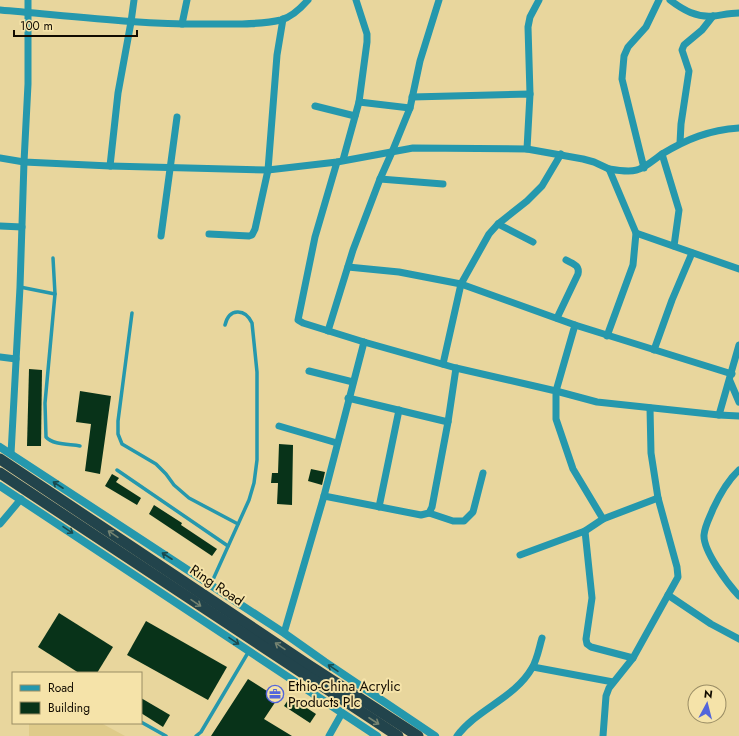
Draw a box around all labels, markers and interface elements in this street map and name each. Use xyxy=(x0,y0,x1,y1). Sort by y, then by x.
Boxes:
scale bar xyxy=(14,12,137,38)
text: 100 m xyxy=(20,17,53,35)
one-way arrow xyxy=(53,481,64,489)
one-way arrow xyxy=(62,526,73,534)
one-way arrow xyxy=(108,530,119,538)
one-way arrow xyxy=(162,552,173,560)
street label: Ring Road xyxy=(186,560,248,610)
one-way arrow xyxy=(190,599,201,607)
one-way arrow xyxy=(228,637,239,645)
one-way arrow xyxy=(274,642,285,650)
one-way arrow xyxy=(328,664,339,672)
legend xyxy=(12,672,142,724)
place label: Ethio-China Acrylic Products Plc xyxy=(288,676,400,712)
text: Road xyxy=(48,679,74,697)
office icon: Ethio-China Acrylic Products Plc xyxy=(265,684,285,704)
north arrow xyxy=(687,684,727,724)
text: N xyxy=(703,686,714,703)
text: Building xyxy=(48,699,90,717)
one-way arrow xyxy=(369,717,380,725)

